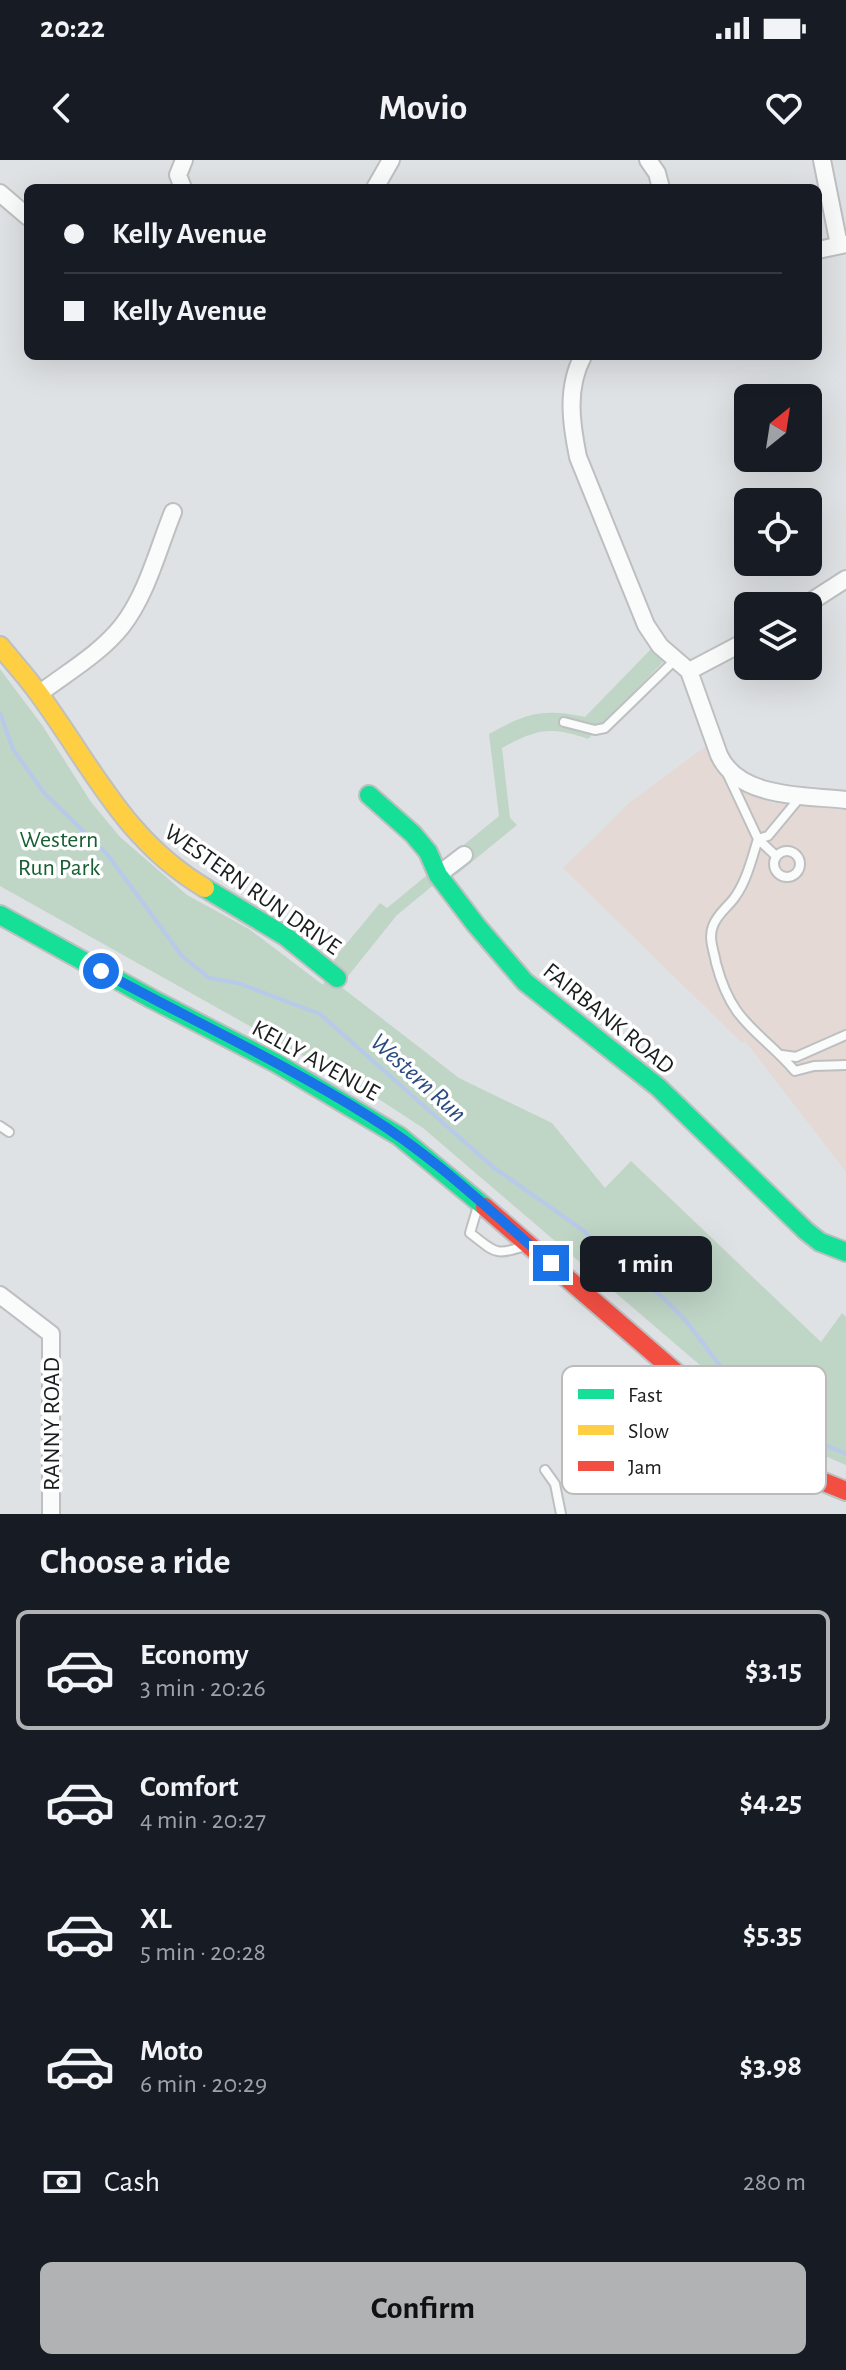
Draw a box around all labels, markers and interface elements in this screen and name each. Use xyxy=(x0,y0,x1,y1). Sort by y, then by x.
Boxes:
text: 20:22 xyxy=(40,13,105,43)
icon: back xyxy=(40,86,84,130)
icon: heart xyxy=(762,86,806,130)
text: Movio xyxy=(379,90,467,126)
text: Kelly Avenue xyxy=(112,219,267,249)
text: Kelly Avenue xyxy=(112,296,267,326)
north arrow xyxy=(734,384,822,472)
map controls xyxy=(734,384,822,680)
button: locate xyxy=(734,488,822,576)
button: layers xyxy=(734,592,822,680)
street label: WESTERN RUN DRIVE xyxy=(160,820,345,960)
park label: Western Run Park xyxy=(18,828,100,880)
route start xyxy=(83,953,119,989)
street label: FAIRBANK ROAD xyxy=(538,959,679,1079)
street label: KELLY AVENUE xyxy=(248,1016,384,1106)
water label: Western Run xyxy=(365,1028,471,1127)
callout: 1 min xyxy=(579,1235,711,1291)
route end xyxy=(533,1245,569,1281)
text: 1 min xyxy=(619,1251,673,1277)
street label: RANNY ROAD xyxy=(40,1357,64,1491)
legend xyxy=(562,1366,826,1494)
text: Fast xyxy=(628,1384,662,1406)
text: Slow xyxy=(628,1420,669,1442)
text: Jam xyxy=(628,1456,662,1478)
text: Choose a ride xyxy=(40,1544,230,1580)
icon: car xyxy=(44,1634,116,1706)
text: Economy xyxy=(140,1640,249,1670)
text: $3.15 xyxy=(745,1655,802,1685)
text: 3 min · 20:26 xyxy=(140,1675,266,1701)
icon: car xyxy=(44,1766,116,1838)
text: Comfort xyxy=(140,1772,239,1802)
text: $4.25 xyxy=(739,1787,802,1817)
text: 4 min · 20:27 xyxy=(140,1807,266,1833)
icon: car xyxy=(44,1898,116,1970)
text: XL xyxy=(140,1904,172,1934)
text: $5.35 xyxy=(743,1919,802,1949)
text: 5 min · 20:28 xyxy=(140,1939,266,1965)
icon: car xyxy=(44,2030,116,2102)
text: Moto xyxy=(140,2036,203,2066)
text: $3.98 xyxy=(739,2051,802,2081)
text: 6 min · 20:29 xyxy=(140,2071,267,2097)
icon: cash xyxy=(40,2160,84,2204)
text: Cash xyxy=(104,2167,160,2197)
text: 280 m xyxy=(743,2169,806,2195)
button: Confirm xyxy=(40,2262,806,2354)

